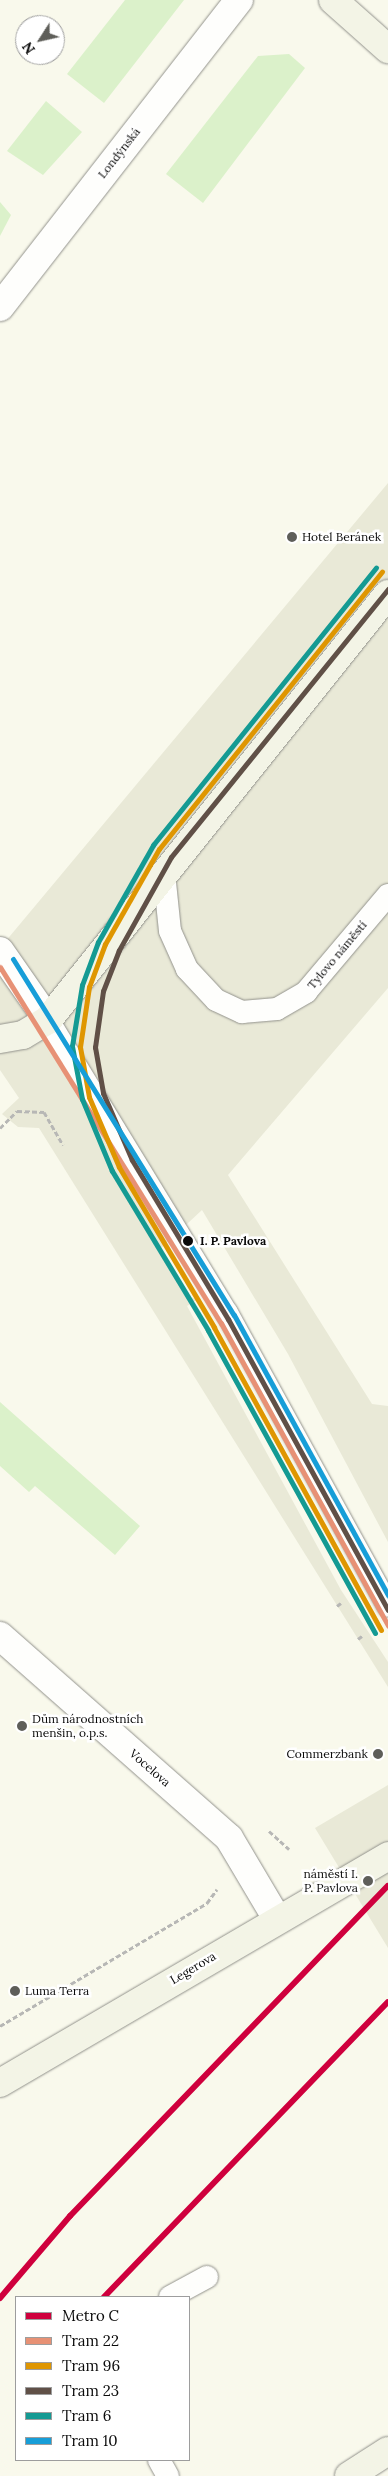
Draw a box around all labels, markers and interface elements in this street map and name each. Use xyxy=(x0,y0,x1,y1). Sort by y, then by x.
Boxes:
north arrow xyxy=(15,15,65,65)
text: N xyxy=(18,38,39,58)
street label: Londýnská xyxy=(95,125,143,181)
place label: Hotel Beránek xyxy=(302,530,381,544)
marker: Hotel Beránek xyxy=(286,531,298,543)
street label: Tylovo náměstí xyxy=(304,918,370,992)
marker: I. P. Pavlova xyxy=(180,1233,196,1249)
place label: I. P. Pavlova xyxy=(200,1234,266,1248)
place label: Dům národnostních menšin, o.p.s. xyxy=(32,1712,144,1740)
marker: Dům národnostních menšin, o.p.s. xyxy=(16,1720,28,1732)
street label: Vocelova xyxy=(127,1746,173,1790)
place label: Commerzbank xyxy=(286,1747,368,1761)
marker: Commerzbank xyxy=(372,1748,384,1760)
place label: náměstí I. P. Pavlova xyxy=(304,1867,358,1895)
marker: náměstí I. P. Pavlova xyxy=(362,1875,374,1887)
street label: Legerova xyxy=(168,1949,218,1987)
place label: Luma Terra xyxy=(25,1984,89,1998)
marker: Luma Terra xyxy=(9,1985,21,1997)
legend xyxy=(15,2296,190,2461)
text: Metro C xyxy=(62,2306,119,2325)
text: Tram 22 xyxy=(62,2331,119,2350)
text: Tram 96 xyxy=(62,2356,120,2375)
text: Tram 23 xyxy=(62,2381,119,2400)
text: Tram 6 xyxy=(62,2406,112,2425)
text: Tram 10 xyxy=(62,2431,118,2450)

